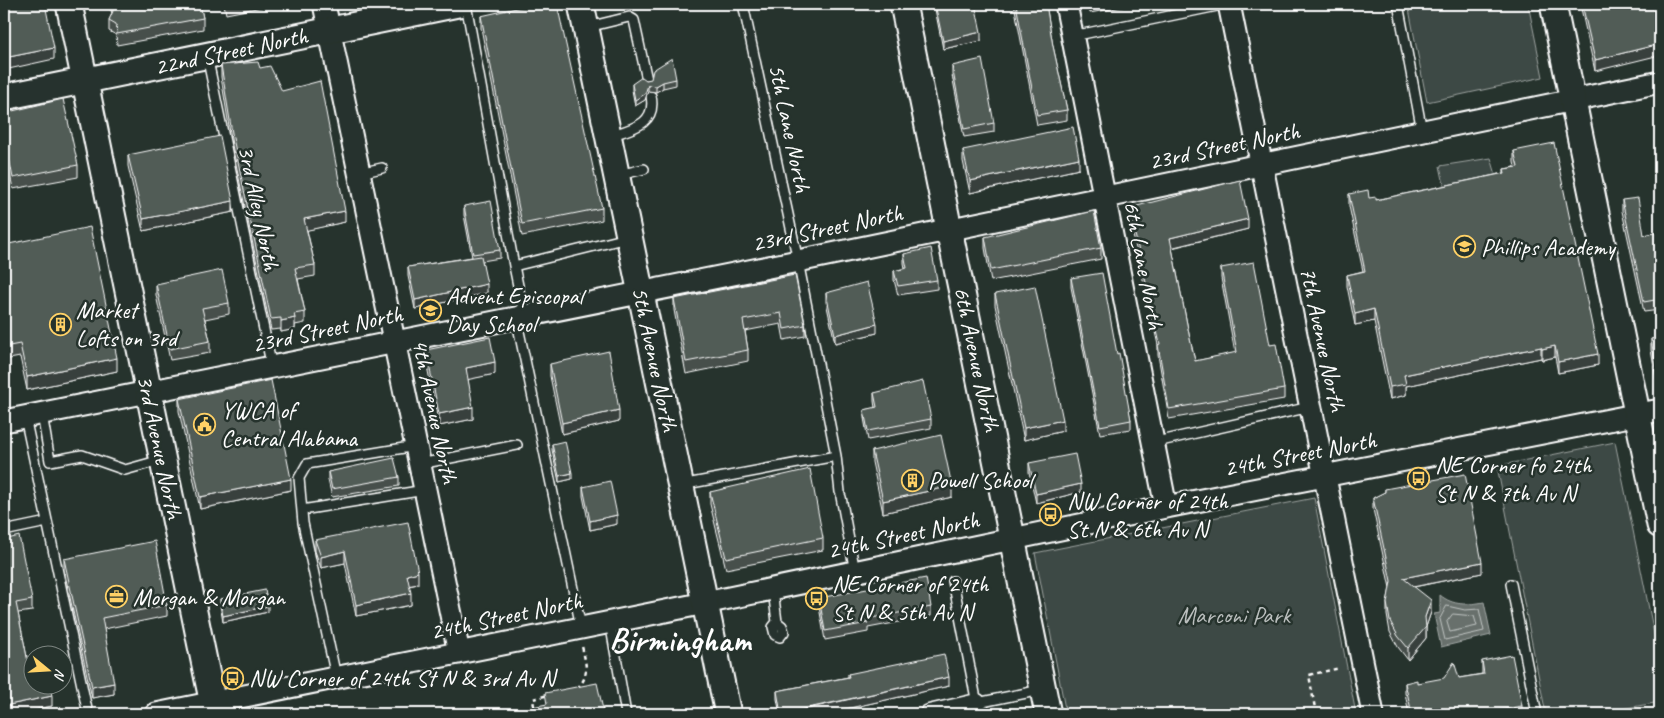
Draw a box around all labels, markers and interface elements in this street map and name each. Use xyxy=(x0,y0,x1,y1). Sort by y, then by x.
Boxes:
street label: 22nd Street North xyxy=(152,20,311,82)
street label: 5th Lane North xyxy=(762,61,818,196)
street label: 23rd Street North xyxy=(1146,115,1303,177)
street label: 3rd Alley North xyxy=(231,143,287,274)
street label: 23rd Street North xyxy=(749,197,906,259)
street label: 6th Lane North xyxy=(1117,198,1171,333)
place label: Phillips Academy xyxy=(1481,232,1616,262)
school or university icon: Phillips Academy xyxy=(1453,235,1477,259)
street label: 7th Avenue North xyxy=(1293,264,1353,416)
place label: Advent Episcopal Day School xyxy=(446,281,587,339)
street label: 5th Avenue North xyxy=(625,284,685,436)
street label: 6th Avenue North xyxy=(947,284,1007,436)
place label: Market Lofts on 3rd xyxy=(76,295,180,353)
street label: 23rd Street North xyxy=(249,298,406,360)
school or university icon: Advent Episcopal Day School xyxy=(418,298,442,322)
building icon: Market Lofts on 3rd xyxy=(48,312,72,336)
street label: 4th Avenue North xyxy=(405,336,465,488)
street label: 3rd Avenue North xyxy=(130,372,190,524)
place label: YWCA of Central Alabama xyxy=(221,395,358,453)
public building icon: YWCA of Central Alabama xyxy=(193,412,217,436)
street label: 24th Street North xyxy=(1221,424,1380,483)
place label: NE Corner fo 24th St N & 7th Av N xyxy=(1435,450,1592,508)
place label: Powell School xyxy=(928,465,1036,495)
bus stop icon: NE Corner fo 24th St N & 7th Av N xyxy=(1407,467,1431,491)
building icon: Powell School xyxy=(900,468,924,492)
place label: NW Corner of 24th St N & 6th Av N xyxy=(1067,486,1229,544)
bus stop icon: NW Corner of 24th St N & 6th Av N xyxy=(1039,503,1063,527)
street label: 24th Street North xyxy=(824,504,983,566)
place label: NE Corner of 24th St N & 5th Av N xyxy=(832,569,989,627)
place label: Morgan & Morgan xyxy=(133,582,286,612)
office icon: Morgan & Morgan xyxy=(105,585,129,609)
street label: 24th Street North xyxy=(427,585,586,647)
bus stop icon: NE Corner of 24th St N & 5th Av N xyxy=(804,586,828,610)
park label: Marconi Park xyxy=(1178,600,1292,630)
district label: Birmingham xyxy=(609,618,753,661)
north arrow xyxy=(22,646,72,696)
place label: NW Corner of 24th St N & 3rd Av N xyxy=(249,663,558,693)
bus stop icon: NW Corner of 24th St N & 3rd Av N xyxy=(221,666,245,690)
text: N xyxy=(50,667,69,683)

